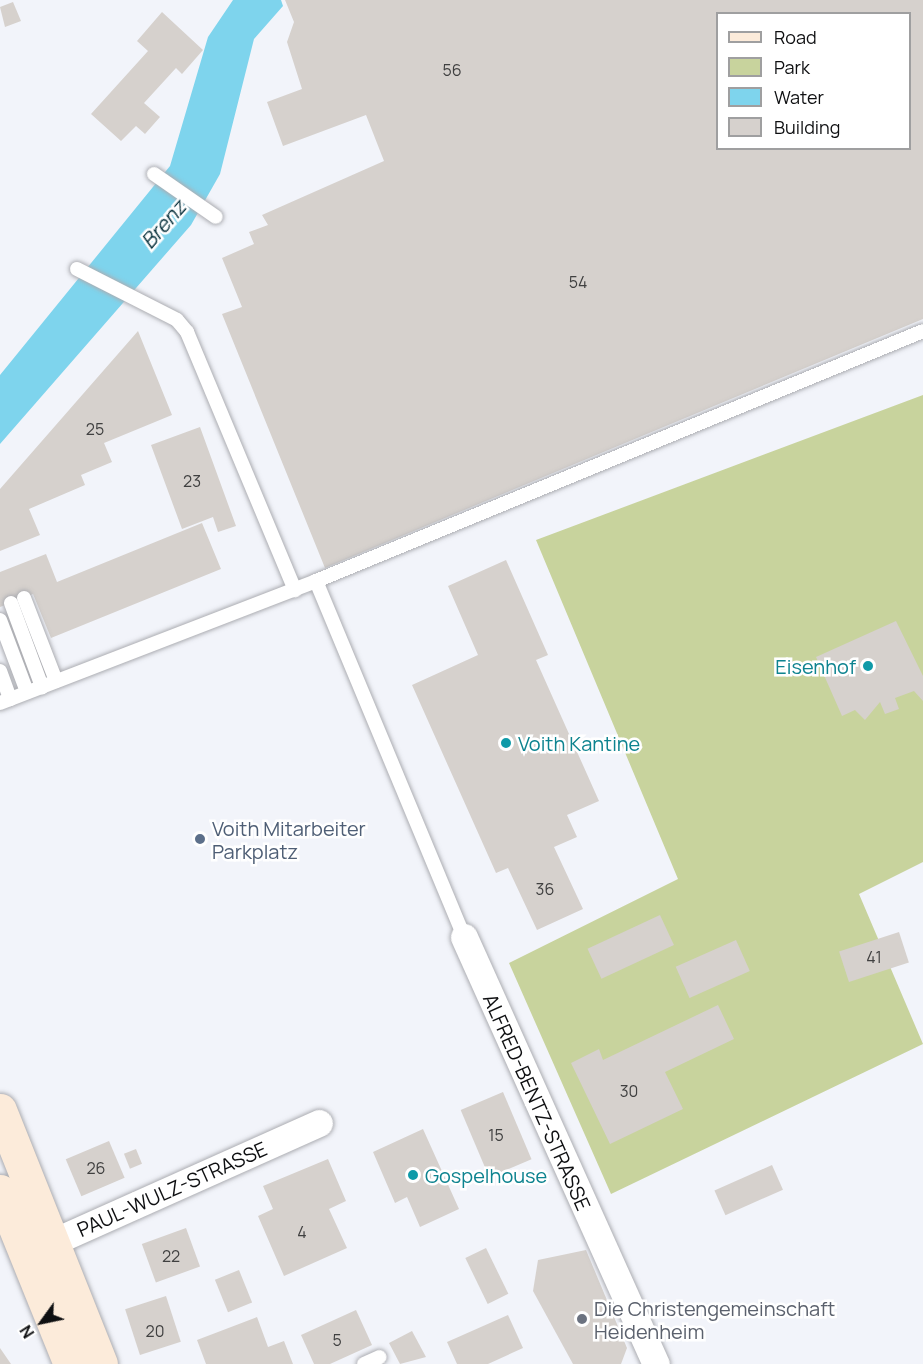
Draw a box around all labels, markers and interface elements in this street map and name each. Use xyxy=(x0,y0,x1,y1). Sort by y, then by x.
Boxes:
legend xyxy=(716,12,911,150)
text: Road xyxy=(774,25,817,49)
text: Park xyxy=(774,55,810,79)
house number: 56 xyxy=(442,60,462,80)
text: Water xyxy=(774,85,824,109)
text: Building xyxy=(774,115,840,139)
water label: Brenz xyxy=(135,195,191,253)
house number: 54 xyxy=(569,272,587,292)
house number: 25 xyxy=(86,419,104,439)
house number: 23 xyxy=(183,471,201,491)
place label: Eisenhof xyxy=(775,654,856,678)
marker: Eisenhof xyxy=(861,659,875,673)
place label: Voith Kantine xyxy=(518,731,640,755)
marker: Voith Kantine xyxy=(499,736,513,750)
place label: Voith Mitarbeiter Parkplatz xyxy=(212,816,366,863)
marker: Voith Mitarbeiter Parkplatz xyxy=(193,832,207,846)
house number: 36 xyxy=(536,879,554,899)
house number: 41 xyxy=(866,947,882,967)
street label: ALFRED-BENTZ-STRASSE xyxy=(478,990,596,1214)
house number: 30 xyxy=(620,1081,638,1101)
house number: 15 xyxy=(488,1125,504,1145)
street label: PAUL-WULZ-STRASSE xyxy=(73,1136,271,1242)
house number: 26 xyxy=(86,1158,106,1178)
place label: Gospelhouse xyxy=(425,1163,547,1187)
marker: Gospelhouse xyxy=(406,1168,420,1182)
house number: 4 xyxy=(297,1222,307,1242)
house number: 22 xyxy=(162,1246,180,1266)
north arrow xyxy=(12,1292,72,1352)
place label: Die Christengemeinschaft Heidenheim xyxy=(594,1296,835,1343)
marker: Die Christengemeinschaft Heidenheim xyxy=(575,1312,589,1326)
text: N xyxy=(15,1321,39,1343)
house number: 20 xyxy=(146,1321,164,1341)
house number: 5 xyxy=(332,1330,342,1350)

